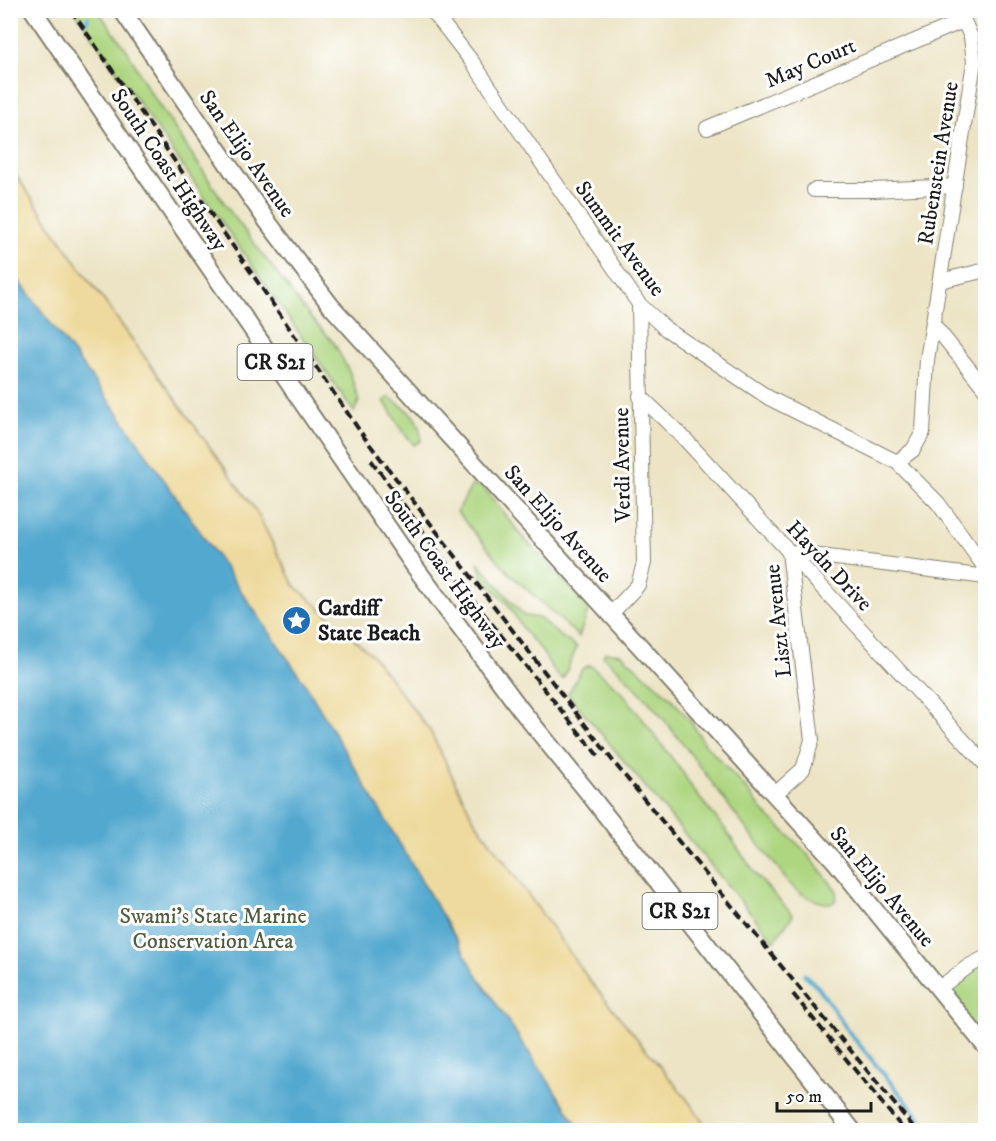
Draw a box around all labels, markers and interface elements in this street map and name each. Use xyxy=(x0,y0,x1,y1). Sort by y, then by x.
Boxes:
street label: May Court xyxy=(761,32,860,95)
street label: Rubenstein Avenue xyxy=(912,80,965,247)
street label: South Coast Highway xyxy=(104,84,233,257)
street label: San Elijo Avenue xyxy=(193,85,301,223)
street label: Summit Avenue xyxy=(569,176,671,302)
road number: CR S21 xyxy=(238,344,312,380)
street label: Verdi Avenue xyxy=(608,407,637,524)
street label: San Elijo Avenue xyxy=(498,460,618,588)
street label: South Coast Highway xyxy=(378,485,512,655)
street label: Haydn Drive xyxy=(780,515,878,617)
street label: Liszt Avenue xyxy=(759,563,798,679)
place label: Cardiff State Beach xyxy=(318,595,421,647)
place icon: Cardiff State Beach xyxy=(281,604,313,636)
street label: San Elijo Avenue xyxy=(824,821,940,953)
road number: CR S21 xyxy=(642,893,718,929)
park label: Swami's State Marine Conservation Area xyxy=(120,903,307,955)
scale bar xyxy=(777,1075,872,1113)
text: 50 m xyxy=(786,1086,822,1108)

